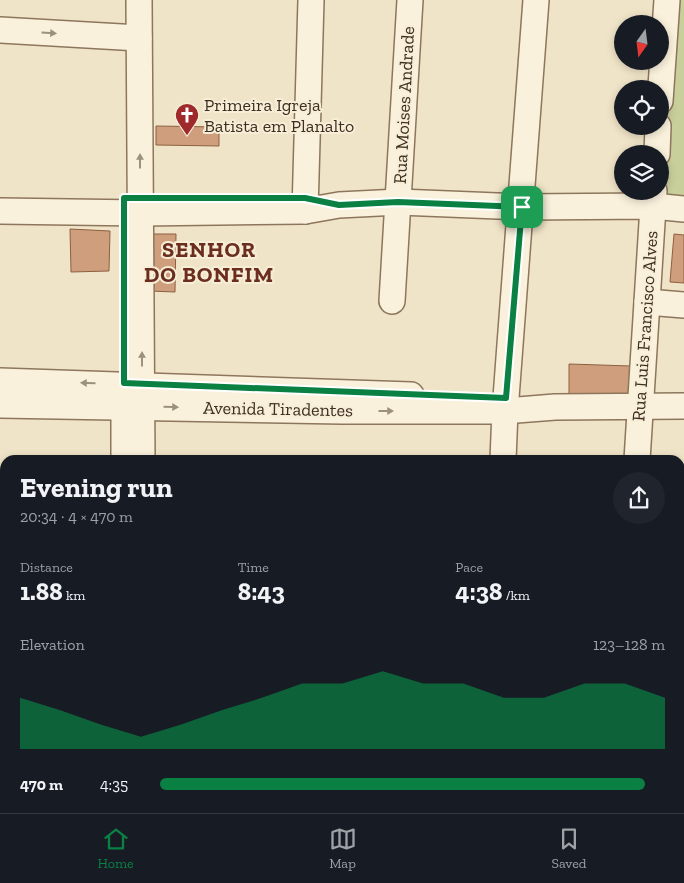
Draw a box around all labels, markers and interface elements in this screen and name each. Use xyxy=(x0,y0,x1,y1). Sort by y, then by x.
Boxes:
north arrow xyxy=(614,15,669,70)
map controls xyxy=(614,15,669,200)
street label: Rua Moises Andrade xyxy=(389,26,419,184)
one-way arrow xyxy=(41,29,57,37)
button: locate xyxy=(614,80,669,135)
place label: Primeira Igreja Batista em Planalto xyxy=(204,94,354,137)
church icon: Primeira Igreja Batista em Planalto xyxy=(174,102,200,136)
button: layers xyxy=(614,145,669,200)
one-way arrow xyxy=(136,153,144,169)
pin xyxy=(501,186,543,228)
icon: arrive xyxy=(508,193,536,221)
street label: Rua Luis Francisco Alves xyxy=(627,230,663,422)
district label: SENHOR DO BONFIM xyxy=(144,236,274,288)
one-way arrow xyxy=(138,351,146,367)
one-way arrow xyxy=(80,379,96,387)
street label: Avenida Tiradentes xyxy=(203,397,353,421)
one-way arrow xyxy=(163,403,179,411)
one-way arrow xyxy=(378,407,394,415)
text: Evening run xyxy=(20,471,173,504)
button: share xyxy=(613,472,665,524)
text: 20:34 · 4 × 470 m xyxy=(20,507,133,526)
text: Distance xyxy=(20,559,73,576)
text: Time xyxy=(238,559,269,576)
text: Pace xyxy=(455,559,483,576)
text: 1.88 xyxy=(20,576,63,606)
text: 8:43 xyxy=(238,576,285,606)
text: 4:38 xyxy=(455,576,503,606)
text: km xyxy=(63,587,85,604)
text: /km xyxy=(503,587,530,604)
text: Elevation xyxy=(20,635,85,654)
text: 123–128 m xyxy=(593,635,665,654)
text: 470 m xyxy=(20,775,63,794)
text: 4:35 xyxy=(100,775,128,794)
tab: Home xyxy=(97,825,134,872)
tab: Map xyxy=(329,825,357,872)
tab: Saved xyxy=(551,825,587,872)

